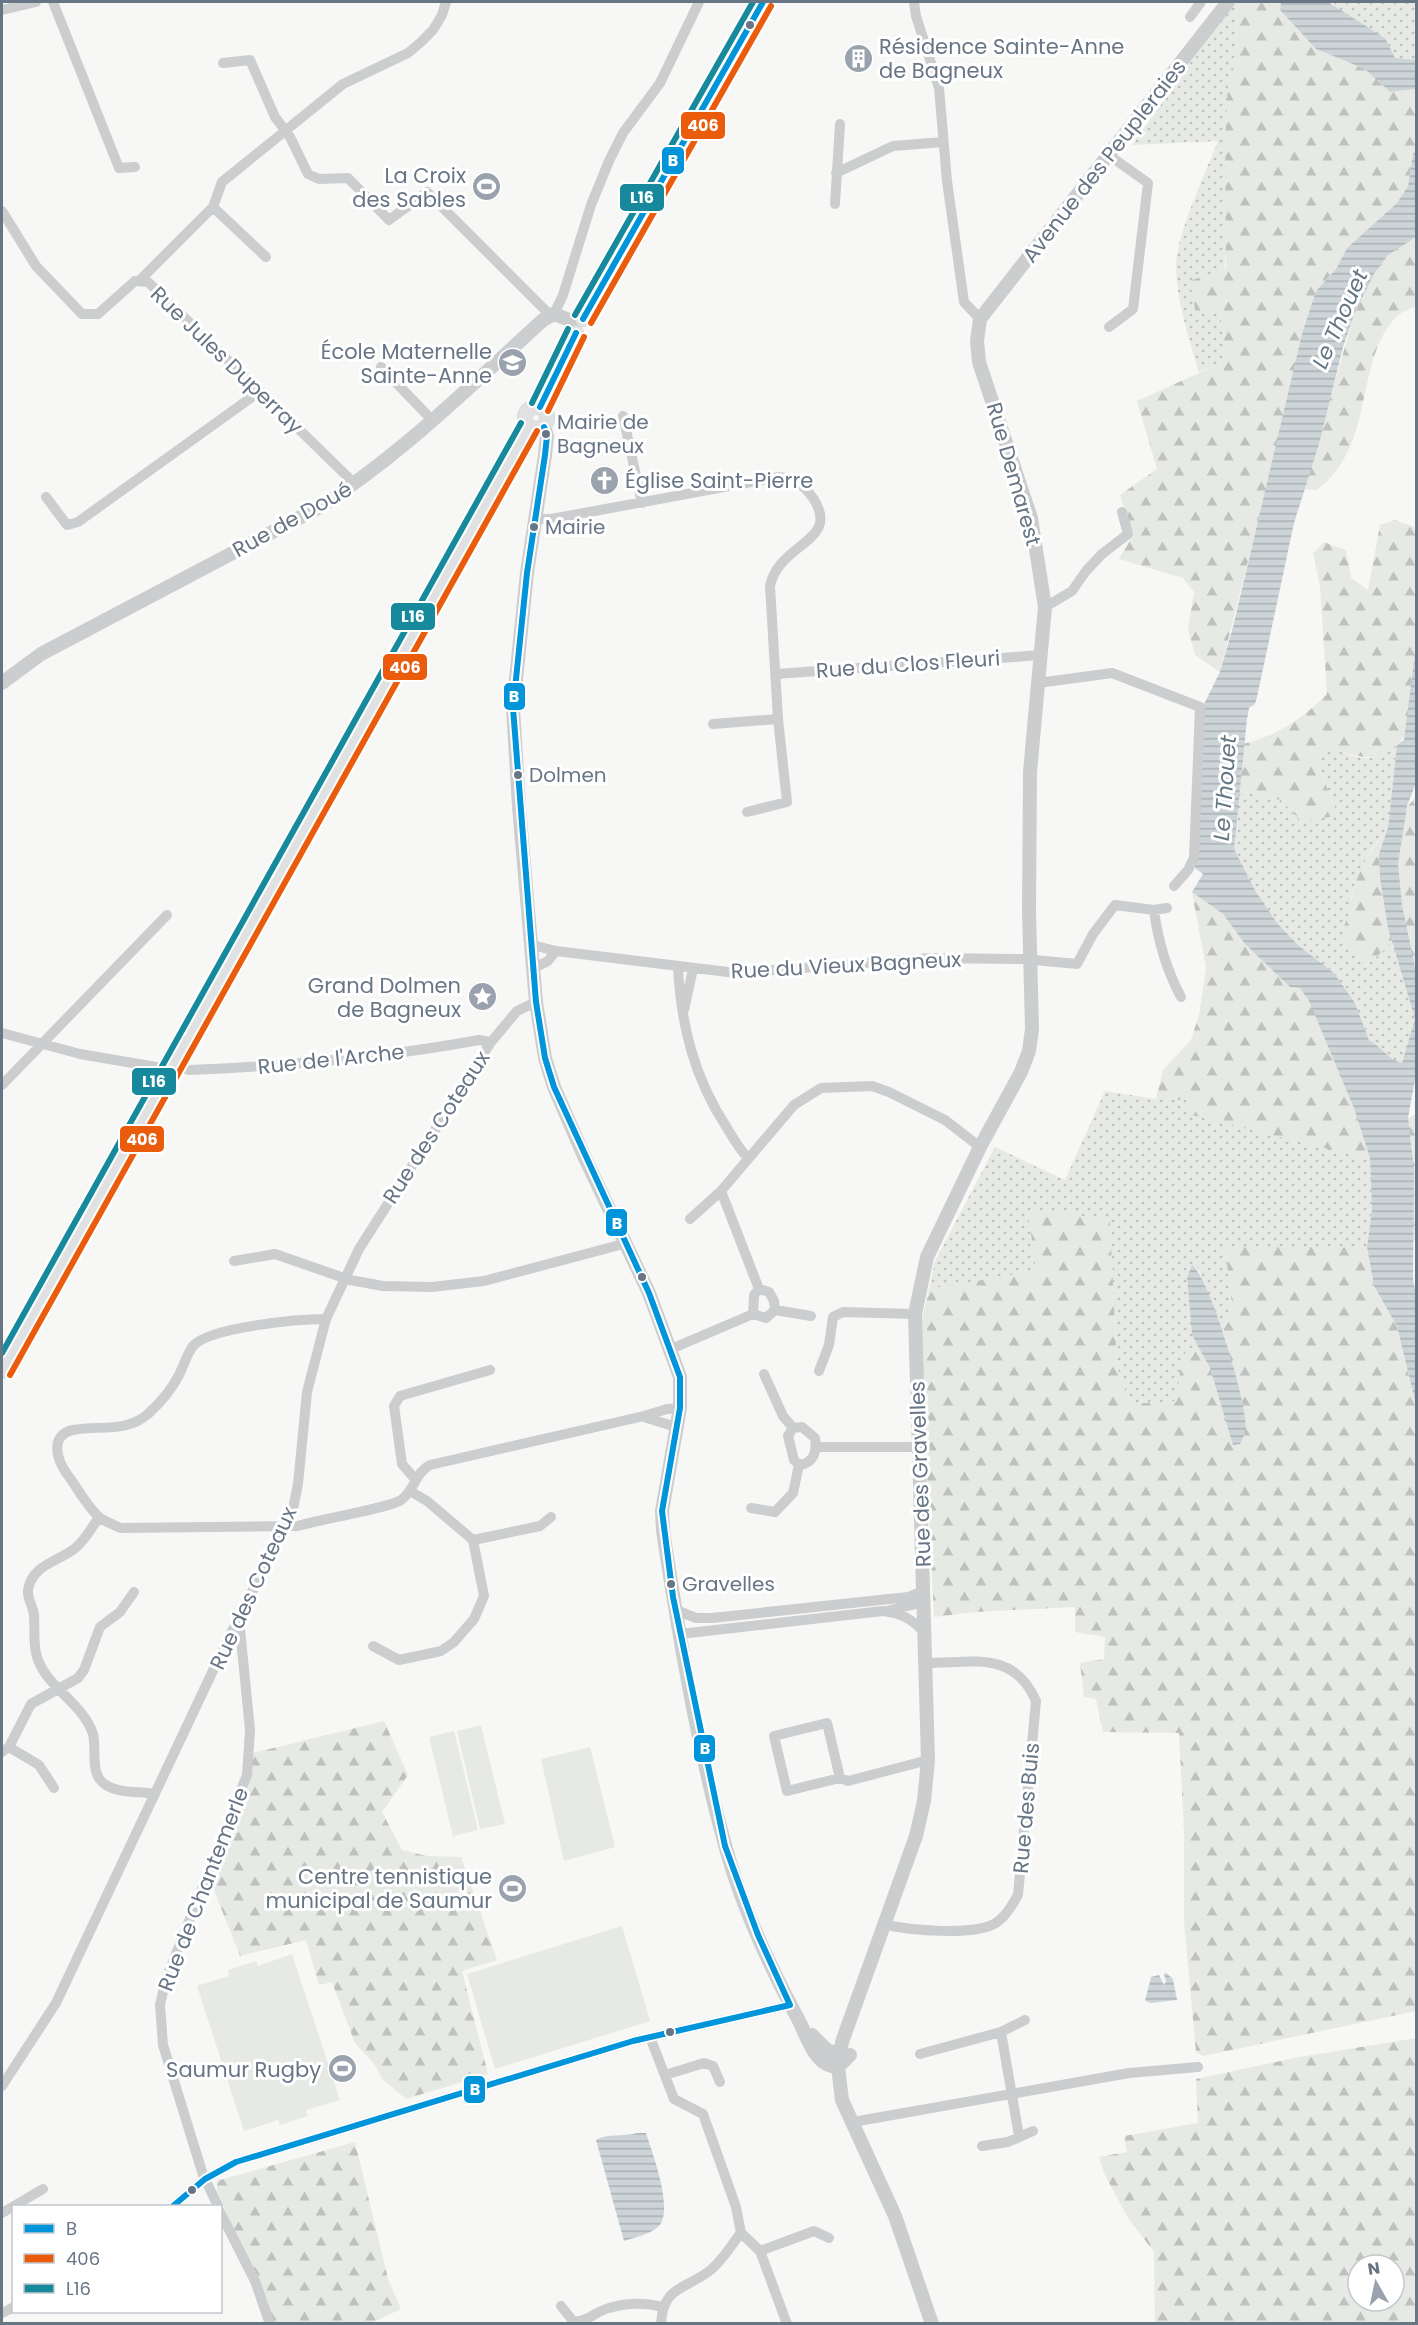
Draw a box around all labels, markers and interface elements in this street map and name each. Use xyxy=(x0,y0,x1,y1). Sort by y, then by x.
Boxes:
unlabelled marker xyxy=(744,19,756,31)
place label: Résidence Sainte-Anne de Bagneux xyxy=(879,32,1124,85)
building icon: Résidence Sainte-Anne de Bagneux xyxy=(842,42,874,74)
street label: Avenue des Peupleraies xyxy=(1015,53,1193,269)
line badge: 406 xyxy=(680,111,726,140)
text: 406 xyxy=(687,114,719,137)
line badge: B xyxy=(661,146,685,175)
text: B xyxy=(668,149,678,172)
place label: La Croix des Sables xyxy=(352,161,466,214)
sports icon: La Croix des Sables xyxy=(471,171,503,203)
line badge: L16 xyxy=(619,183,665,212)
text: L16 xyxy=(630,186,654,209)
water label: Le Thouet xyxy=(1304,264,1376,373)
street label: Rue Jules Duperray xyxy=(145,280,310,440)
place label: École Maternelle Sainte-Anne xyxy=(321,337,492,390)
school or university icon: École Maternelle Sainte-Anne xyxy=(497,347,529,379)
street label: Rue Demarest xyxy=(980,399,1048,549)
place label: Mairie de Bagneux xyxy=(557,408,649,460)
marker: Mairie de Bagneux xyxy=(540,428,552,440)
church icon: Église Saint-Pierre xyxy=(588,464,620,496)
place label: Église Saint-Pierre xyxy=(625,466,813,495)
street label: Rue de Doué xyxy=(227,474,357,564)
place label: Mairie xyxy=(545,513,605,541)
marker: Mairie xyxy=(528,521,540,533)
line badge: L16 xyxy=(390,602,436,631)
text: L16 xyxy=(401,605,425,628)
street label: Rue du Clos Fleuri xyxy=(815,643,1001,685)
line badge: 406 xyxy=(382,653,428,681)
text: 406 xyxy=(389,656,421,679)
line badge: B xyxy=(503,682,526,711)
text: B xyxy=(509,685,519,708)
water label: Le Thouet xyxy=(1206,733,1244,842)
place label: Dolmen xyxy=(529,761,607,789)
marker: Dolmen xyxy=(512,769,524,781)
street label: Rue du Vieux Bagneux xyxy=(730,944,962,986)
place label: Grand Dolmen de Bagneux xyxy=(308,971,461,1024)
place icon: Grand Dolmen de Bagneux xyxy=(466,981,498,1013)
street label: Rue de l'Arche xyxy=(256,1037,406,1081)
street label: Rue des Coteaux xyxy=(376,1045,496,1209)
line badge: L16 xyxy=(131,1067,177,1096)
text: L16 xyxy=(142,1070,166,1093)
line badge: 406 xyxy=(119,1125,165,1153)
text: 406 xyxy=(126,1128,158,1151)
line badge: B xyxy=(605,1208,628,1237)
text: B xyxy=(612,1212,622,1235)
unlabelled marker xyxy=(636,1271,648,1283)
street label: Rue des Gravelles xyxy=(902,1380,938,1568)
street label: Rue des Coteaux xyxy=(203,1502,303,1674)
place label: Gravelles xyxy=(682,1570,775,1598)
marker: Gravelles xyxy=(665,1578,677,1590)
line badge: B xyxy=(693,1734,716,1763)
text: B xyxy=(700,1737,710,1760)
street label: Rue des Buis xyxy=(1006,1741,1046,1875)
street label: Rue de Chantemerle xyxy=(151,1783,255,1995)
place label: Centre tennistique municipal de Saumur xyxy=(266,1862,492,1915)
sports icon: Centre tennistique municipal de Saumur xyxy=(497,1872,529,1904)
unlabelled marker xyxy=(664,2026,676,2038)
sports icon: Saumur Rugby xyxy=(326,2053,358,2085)
place label: Saumur Rugby xyxy=(166,2055,321,2084)
line badge: B xyxy=(463,2075,486,2104)
text: B xyxy=(470,2078,480,2101)
unlabelled marker xyxy=(186,2184,198,2196)
legend xyxy=(12,2205,222,2313)
text: B xyxy=(66,2216,77,2241)
text: 406 xyxy=(66,2246,100,2271)
north arrow xyxy=(1346,2253,1406,2313)
text: N xyxy=(1366,2256,1381,2281)
text: L16 xyxy=(66,2276,91,2301)

